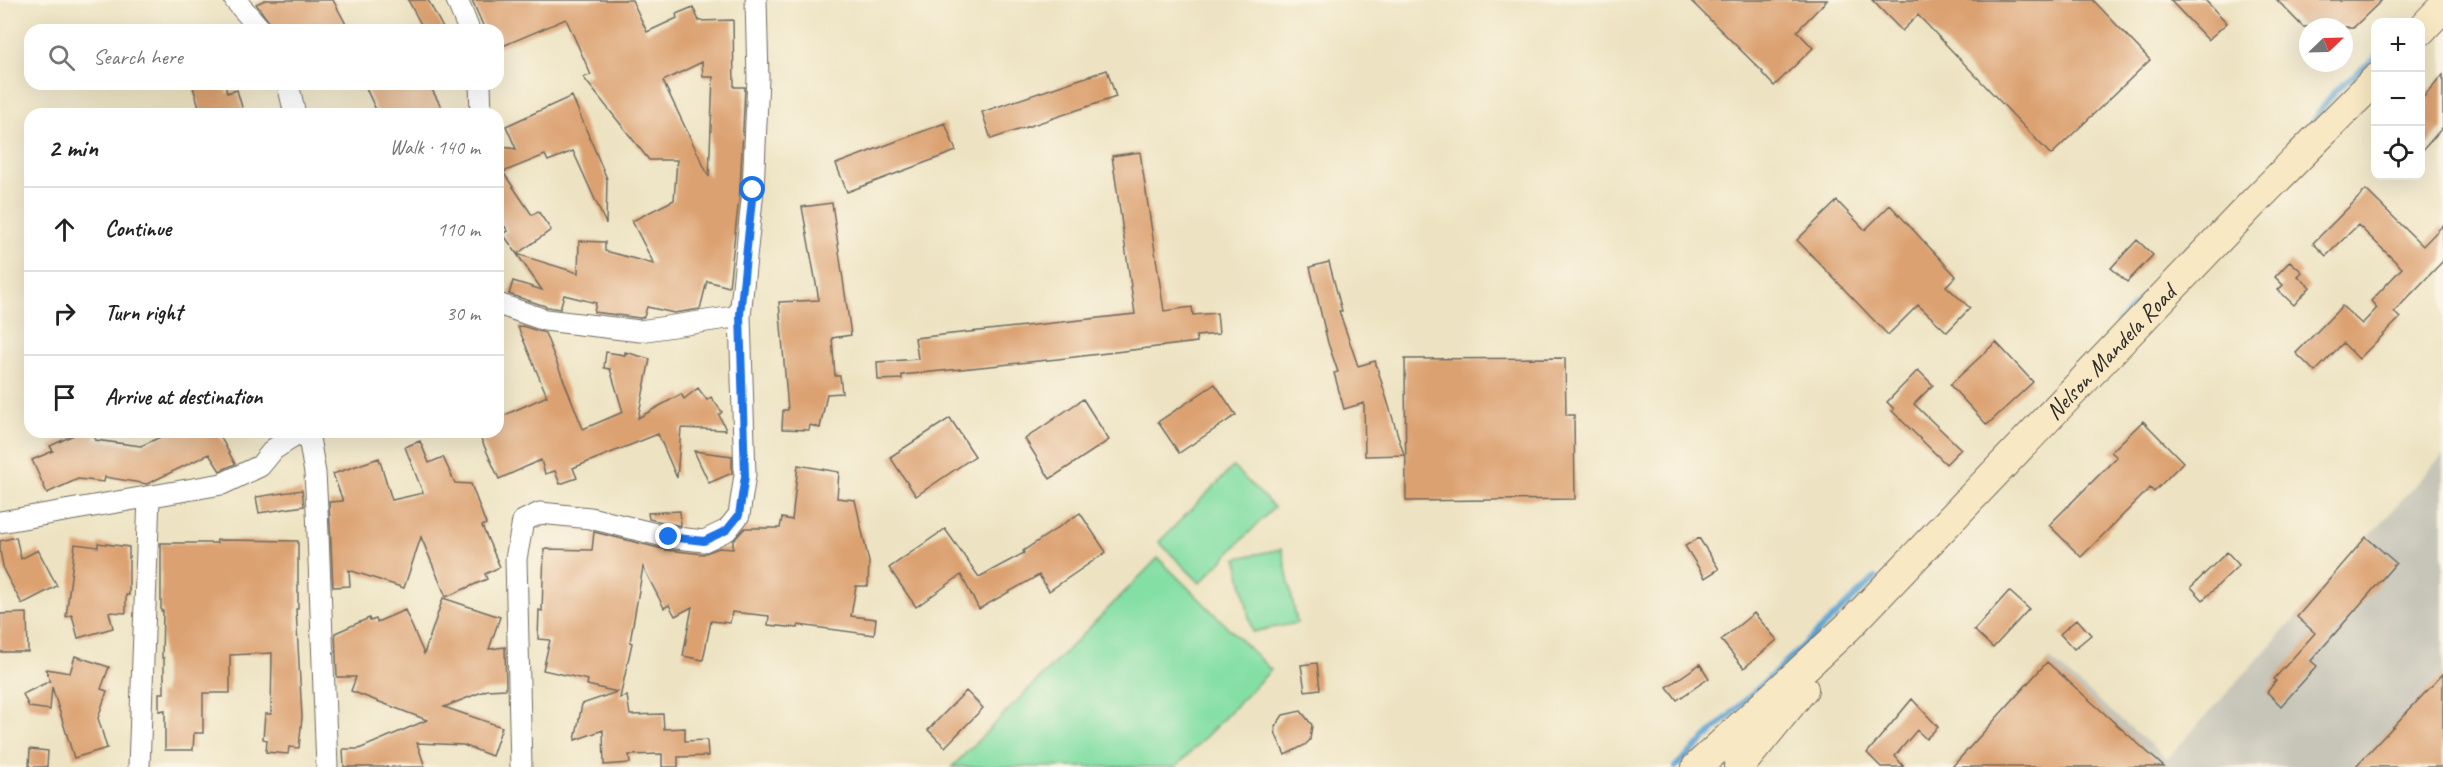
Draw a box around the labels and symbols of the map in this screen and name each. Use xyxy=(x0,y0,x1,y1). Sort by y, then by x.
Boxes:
north arrow xyxy=(2299,18,2353,72)
route start xyxy=(739,176,765,202)
street label: Nelson Mandela Road xyxy=(2039,276,2185,426)
route end xyxy=(655,523,681,549)

